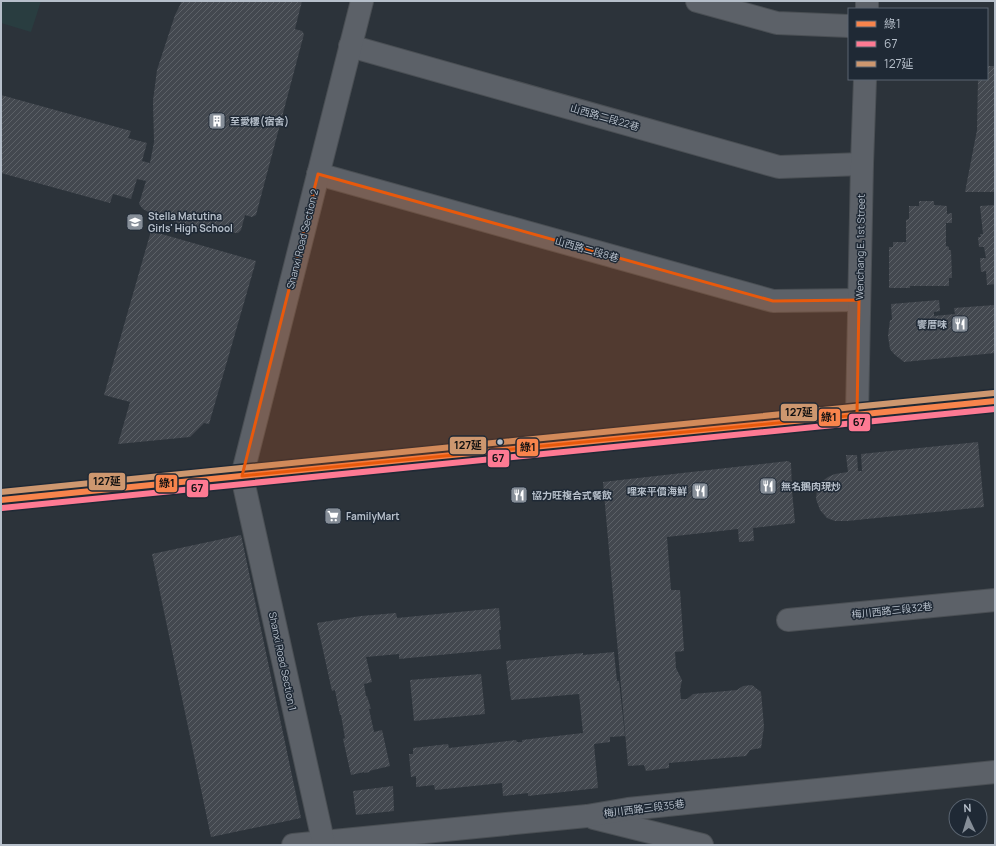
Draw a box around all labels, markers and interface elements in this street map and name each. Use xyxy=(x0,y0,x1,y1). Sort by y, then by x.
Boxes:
legend xyxy=(848,8,988,80)
text: 綠1 xyxy=(884,15,901,32)
text: 67 xyxy=(884,35,897,52)
text: 127延 xyxy=(884,55,914,72)
street label: 山西路二段22巷 xyxy=(569,100,641,134)
building icon: 至愛樓(宿舍) xyxy=(207,111,227,131)
place label: 至愛樓(宿舍) xyxy=(230,114,289,128)
street label: Shanxi Road Section 2 xyxy=(283,187,321,290)
street label: Wenchang E. 1st Street xyxy=(852,194,868,300)
place label: Stella Matutina Girls' High School xyxy=(148,209,233,235)
school or university icon: Stella Matutina Girls' High School xyxy=(125,212,145,232)
street label: 山西路二段8巷 xyxy=(553,233,621,265)
restaurant icon: 饗厝味 xyxy=(950,314,970,334)
place label: 饗厝味 xyxy=(917,317,947,331)
line badge: 127延 xyxy=(780,403,818,422)
text: 127延 xyxy=(785,404,813,419)
line badge: 綠1 xyxy=(818,408,841,427)
text: 綠1 xyxy=(821,409,837,424)
line badge: 67 xyxy=(848,413,871,432)
text: 67 xyxy=(853,414,865,429)
line badge: 127延 xyxy=(449,436,487,455)
text: 127延 xyxy=(454,437,482,452)
unlabelled marker xyxy=(495,437,505,447)
line badge: 綠1 xyxy=(516,438,539,457)
text: 綠1 xyxy=(520,439,536,454)
line badge: 67 xyxy=(487,449,510,468)
text: 67 xyxy=(492,450,504,465)
line badge: 127延 xyxy=(88,472,126,491)
text: 127延 xyxy=(93,473,121,488)
line badge: 綠1 xyxy=(155,474,178,493)
text: 綠1 xyxy=(159,475,175,490)
restaurant icon: 無名鵝肉現炒 xyxy=(758,476,778,496)
line badge: 67 xyxy=(186,479,209,498)
place label: 無名鵝肉現炒 xyxy=(781,479,841,493)
text: 67 xyxy=(191,480,203,495)
restaurant icon: 哩來平價海鮮 xyxy=(690,481,710,501)
place label: 哩來平價海鮮 xyxy=(627,484,687,498)
restaurant icon: 協力旺複合式餐飲 xyxy=(509,485,529,505)
place label: 協力旺複合式餐飲 xyxy=(532,488,612,502)
supermarket icon: FamilyMart xyxy=(323,506,343,526)
place label: FamilyMart xyxy=(346,509,400,523)
street label: 梅川西路三段32巷 xyxy=(851,599,933,621)
street label: Shanxi Road Section 1 xyxy=(266,610,300,712)
street label: 梅川西路三段35巷 xyxy=(603,796,685,820)
north arrow xyxy=(948,798,988,838)
text: N xyxy=(963,800,972,815)

